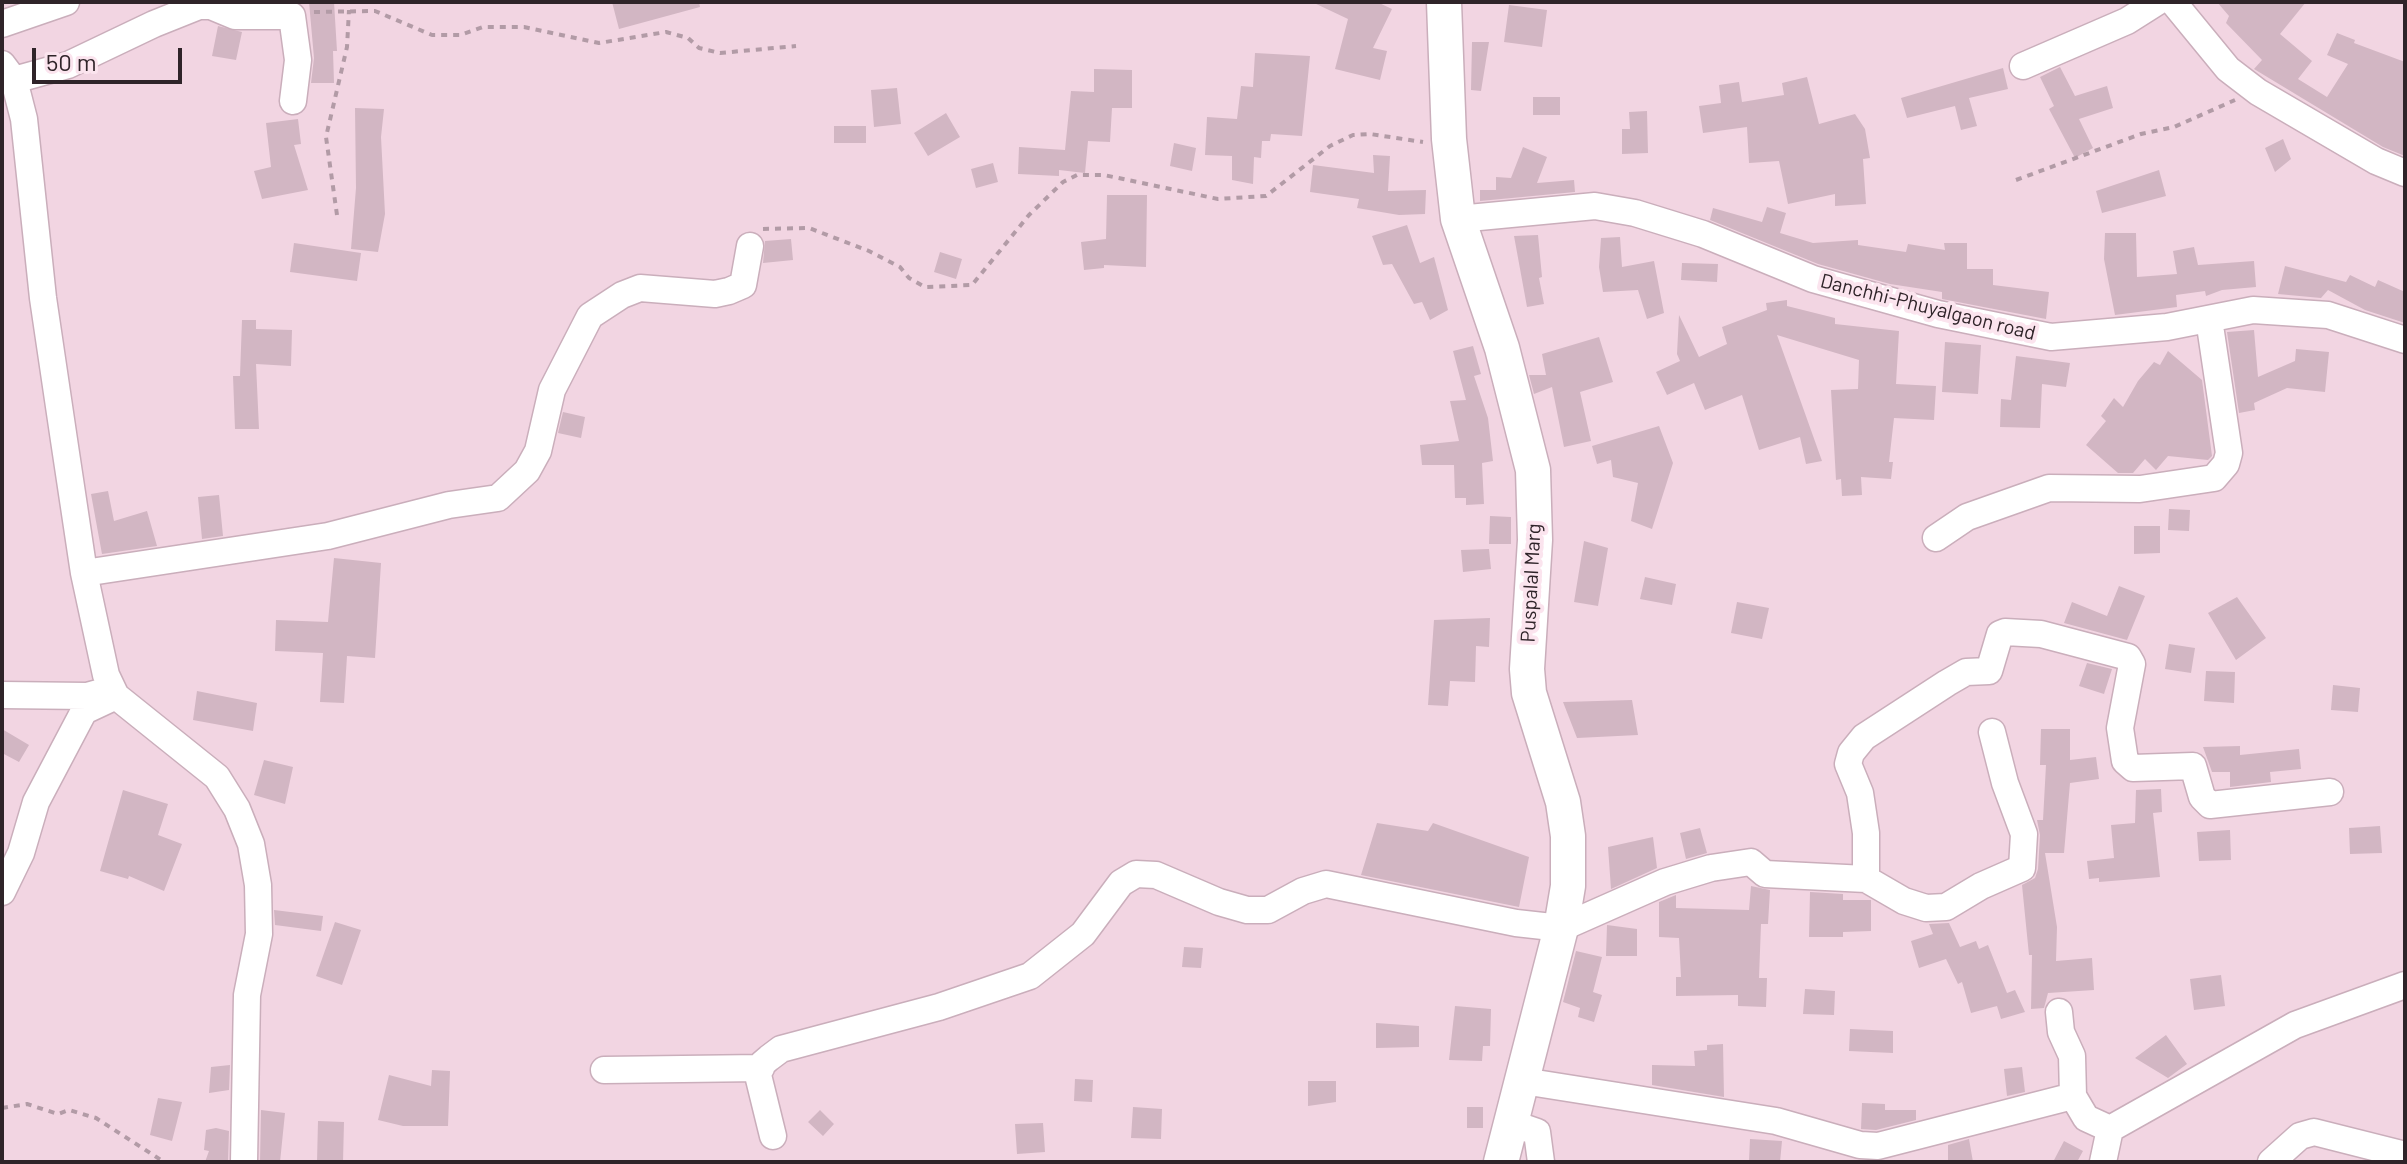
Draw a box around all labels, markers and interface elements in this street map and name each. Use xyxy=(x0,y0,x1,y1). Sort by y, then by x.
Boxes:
scale bar xyxy=(36,32,186,82)
text: 50 m xyxy=(46,47,97,76)
street label: Danchhi-Phuyalgaon road xyxy=(1818,269,2038,345)
street label: Puspalal Marg xyxy=(1516,523,1546,643)

